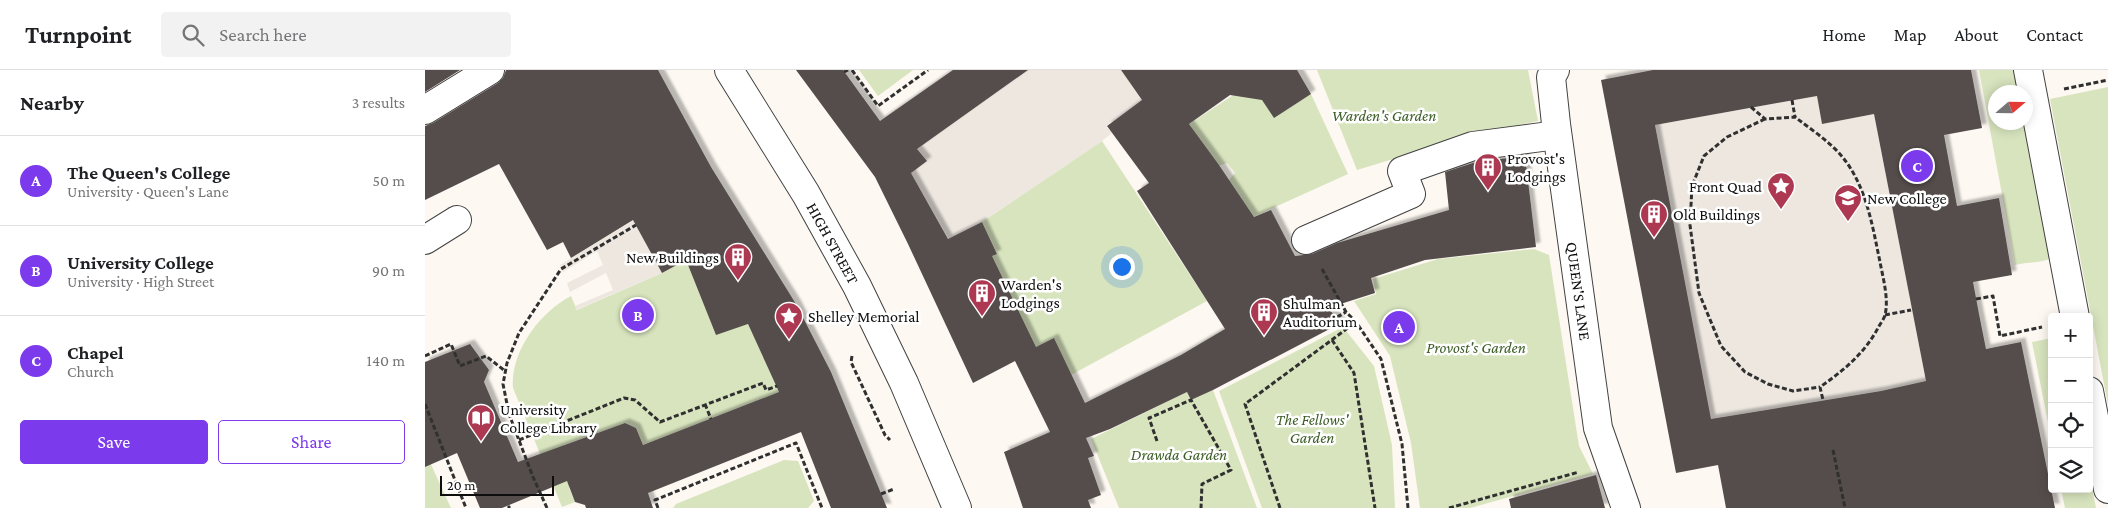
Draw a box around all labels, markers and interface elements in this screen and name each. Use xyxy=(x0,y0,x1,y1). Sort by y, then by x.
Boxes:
search box xyxy=(161,12,511,57)
text: Turnpoint xyxy=(25,21,131,48)
icon: search xyxy=(179,21,207,49)
text: Search here xyxy=(219,24,307,45)
text: Home xyxy=(1823,25,1866,45)
text: Map xyxy=(1894,25,1926,45)
text: About xyxy=(1954,25,1998,45)
text: Contact xyxy=(2026,25,2083,45)
north arrow xyxy=(1988,85,2033,130)
text: Nearby xyxy=(20,91,84,115)
text: 3 results xyxy=(352,94,405,111)
park label: Warden's Garden xyxy=(1332,107,1436,124)
pin: C xyxy=(1901,147,1933,185)
place label: Provost's Lodgings xyxy=(1507,150,1566,186)
building icon: Provost's Lodgings xyxy=(1473,152,1503,191)
text: The Queen's College xyxy=(67,162,230,183)
place icon: Front Quad xyxy=(1766,171,1796,210)
text: A xyxy=(31,172,41,189)
text: 50 m xyxy=(373,172,405,189)
place label: Front Quad xyxy=(1689,178,1763,195)
text: University · Queen's Lane xyxy=(67,183,229,200)
school or university icon: New College xyxy=(1833,183,1863,222)
place label: New College xyxy=(1867,190,1947,208)
building icon: Old Buildings xyxy=(1639,199,1669,238)
street label: HIGH STREET xyxy=(803,200,862,287)
place label: Old Buildings xyxy=(1673,206,1760,224)
street label: QUEEN'S LANE xyxy=(1563,241,1594,342)
building icon: New Buildings xyxy=(723,242,753,281)
place label: New Buildings xyxy=(626,249,719,267)
text: University College xyxy=(67,252,214,273)
your location xyxy=(1109,254,1135,280)
text: B xyxy=(31,262,41,279)
text: 90 m xyxy=(372,262,405,279)
text: University · High Street xyxy=(67,273,214,290)
place label: Warden's Lodgings xyxy=(1001,276,1062,312)
building icon: Warden's Lodgings xyxy=(967,278,997,317)
place label: Shulman Auditorium xyxy=(1283,295,1358,330)
pin: B xyxy=(622,296,654,334)
building icon: Shulman Auditorium xyxy=(1249,297,1279,336)
place icon: Shelley Memorial xyxy=(774,301,804,340)
place label: Shelley Memorial xyxy=(808,308,919,326)
pin: A xyxy=(1383,308,1415,346)
map controls xyxy=(2048,313,2093,493)
button: + xyxy=(2048,313,2093,358)
park label: Provost's Garden xyxy=(1426,339,1526,356)
text: Chapel xyxy=(67,342,124,363)
text: C xyxy=(31,352,41,369)
text: 140 m xyxy=(367,352,405,369)
button: − xyxy=(2048,358,2093,403)
text: Church xyxy=(67,363,114,380)
place label: University College Library xyxy=(500,401,597,437)
library icon: University College Library xyxy=(466,403,496,442)
button: locate xyxy=(2048,403,2093,448)
park label: The Fellows' Garden xyxy=(1276,411,1350,446)
button: Save xyxy=(20,420,208,464)
button: Share xyxy=(218,420,405,464)
park label: Drawda Garden xyxy=(1131,446,1227,463)
button: layers xyxy=(2048,448,2093,493)
scale bar xyxy=(440,473,554,496)
text: 20 m xyxy=(447,477,475,493)

